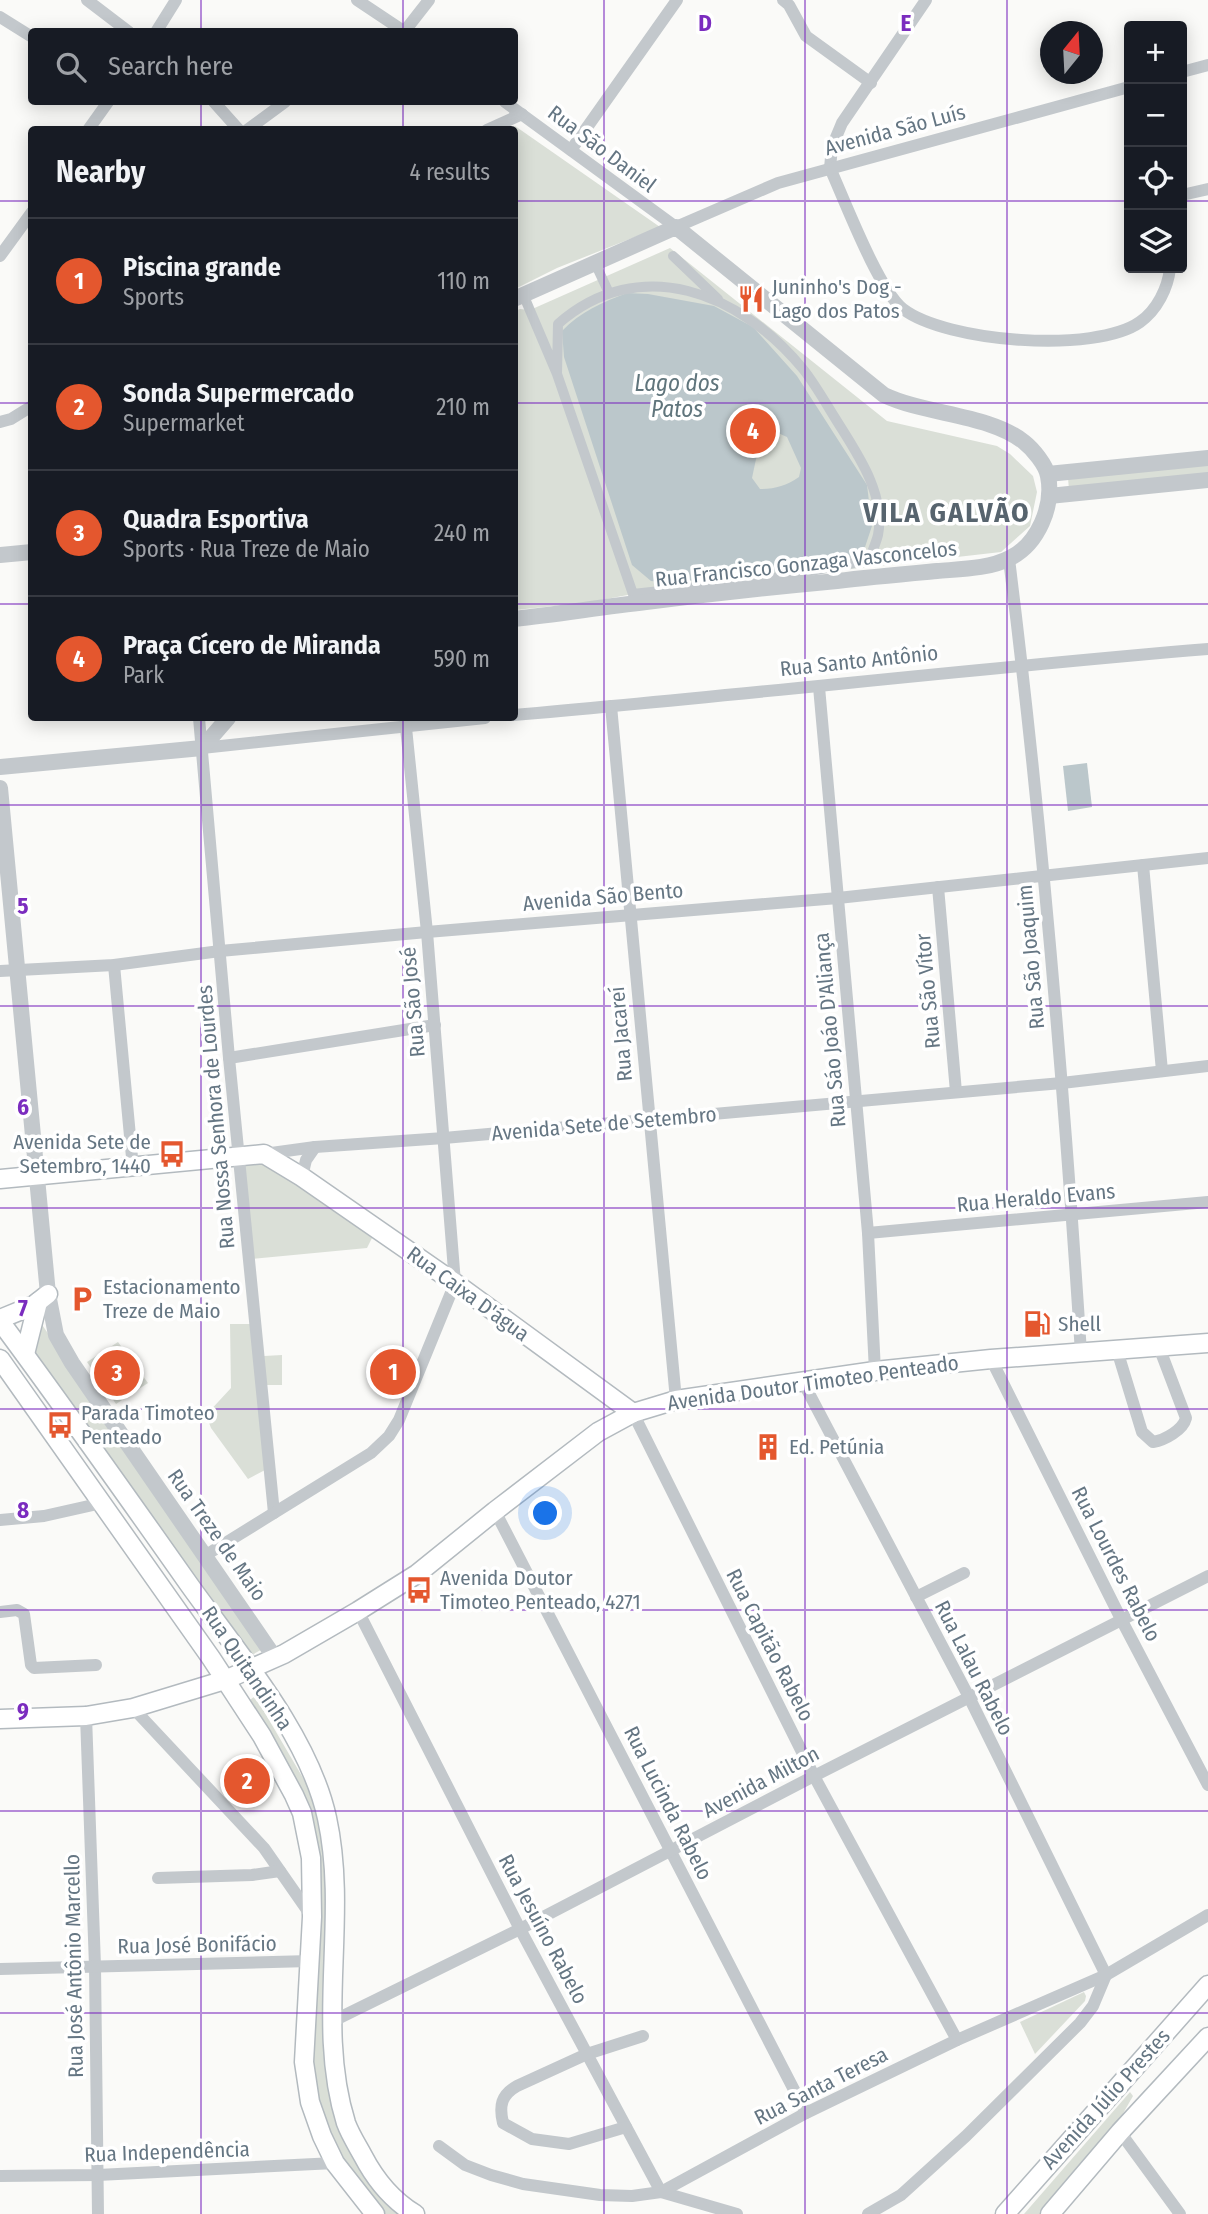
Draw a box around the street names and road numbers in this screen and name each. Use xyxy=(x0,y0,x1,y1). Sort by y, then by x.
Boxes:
street label: Avenida São Luís xyxy=(822,99,968,161)
street label: Rua São Daniel xyxy=(543,100,662,198)
street label: Rua Francisco Gonzaga Vasconcelos xyxy=(654,535,958,593)
street label: Rua Santo Antônio xyxy=(779,640,939,682)
street label: Avenida São Bento xyxy=(522,877,684,917)
street label: Rua São Joaquim xyxy=(1012,884,1050,1030)
street label: Rua Sáo Joáo D'Aliança xyxy=(809,932,851,1128)
street label: Rua São Vítor xyxy=(910,932,946,1050)
street label: Rua São José xyxy=(395,946,431,1058)
street label: Rua Nossa Senhora de Lourdes xyxy=(192,984,240,1250)
street label: Rua Jacareí xyxy=(604,985,638,1083)
street label: Avenida Sete de Setembro xyxy=(491,1101,717,1147)
street label: Rua Heraldo Evans xyxy=(956,1178,1116,1218)
street label: Rua Caixa D'água xyxy=(402,1241,534,1347)
street label: Avenida Doutor Timoteo Penteado xyxy=(666,1350,960,1416)
street label: Rua Treze de Maio xyxy=(162,1464,272,1606)
street label: Rua Lourdes Rabelo xyxy=(1066,1482,1166,1646)
street label: Rua Capitão Rabelo xyxy=(720,1565,820,1725)
street label: Rua Lalau Rabelo xyxy=(929,1596,1019,1740)
street label: Rua Quitandinha xyxy=(196,1601,298,1735)
street label: Rua Lucinda Rabelo xyxy=(618,1722,718,1884)
street label: Avenida Milton xyxy=(698,1740,824,1824)
street label: Rua Jesuíno Rabelo xyxy=(493,1850,593,2008)
street label: Rua José Antônio Marcello xyxy=(59,1854,89,2078)
street label: Rua José Bonifácio xyxy=(117,1931,277,1959)
street label: Avenida Júlio Prestes xyxy=(1036,2024,1176,2174)
street label: Rua Santa Teresa xyxy=(750,2041,892,2131)
street label: Rua Independência xyxy=(84,2136,250,2168)

